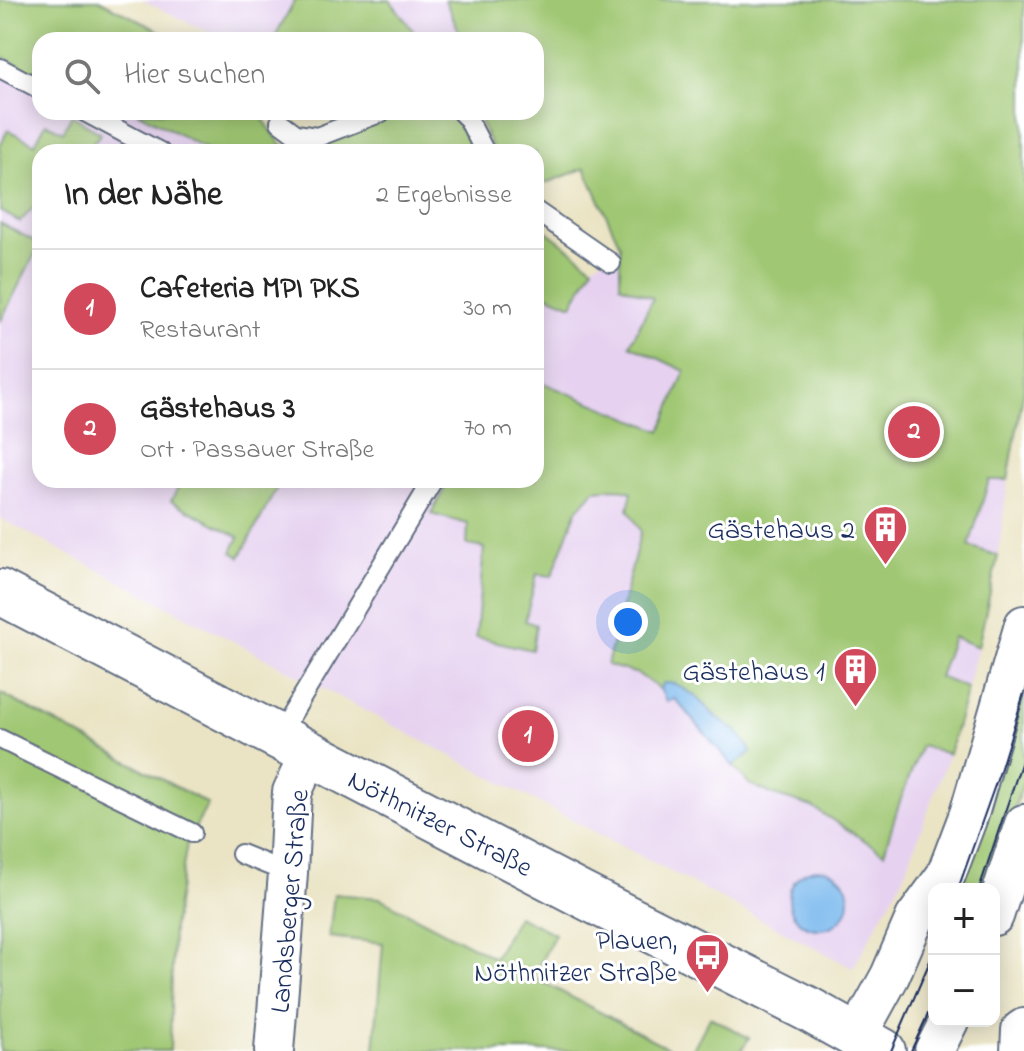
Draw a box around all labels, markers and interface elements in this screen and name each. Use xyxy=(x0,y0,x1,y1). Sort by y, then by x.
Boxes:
search box xyxy=(32,32,544,120)
icon: search xyxy=(60,54,104,98)
text: Hier suchen xyxy=(124,54,265,98)
text: In der Nähe xyxy=(64,171,222,221)
text: 2 Ergebnisse xyxy=(376,177,512,215)
text: Cafeteria MPI PKS xyxy=(140,268,360,312)
text: 1 xyxy=(86,290,94,328)
text: 30 m xyxy=(463,290,512,328)
text: Restaurant xyxy=(140,312,260,350)
text: Gästehaus 3 xyxy=(140,388,295,432)
pin: 2 xyxy=(888,402,940,462)
text: 2 xyxy=(84,410,96,448)
text: 70 m xyxy=(463,410,512,448)
text: Ort · Passauer Straße xyxy=(140,432,374,470)
building icon: Gästehaus 2 xyxy=(862,504,910,567)
place label: Gästehaus 2 xyxy=(708,511,855,552)
your location xyxy=(608,602,648,642)
building icon: Gästehaus 1 xyxy=(832,646,880,709)
place label: Gästehaus 1 xyxy=(683,653,825,694)
pin: 1 xyxy=(502,706,554,766)
street label: Nöthnitzer Straße xyxy=(340,761,539,890)
street label: Landsberger Straße xyxy=(261,787,322,1015)
map controls xyxy=(928,883,1000,1027)
button: + xyxy=(928,883,1000,955)
place label: Plauen, Nöthnitzer Straße xyxy=(474,922,677,995)
bus stop icon: Plauen, Nöthnitzer Straße xyxy=(684,931,732,994)
button: − xyxy=(928,955,1000,1027)

